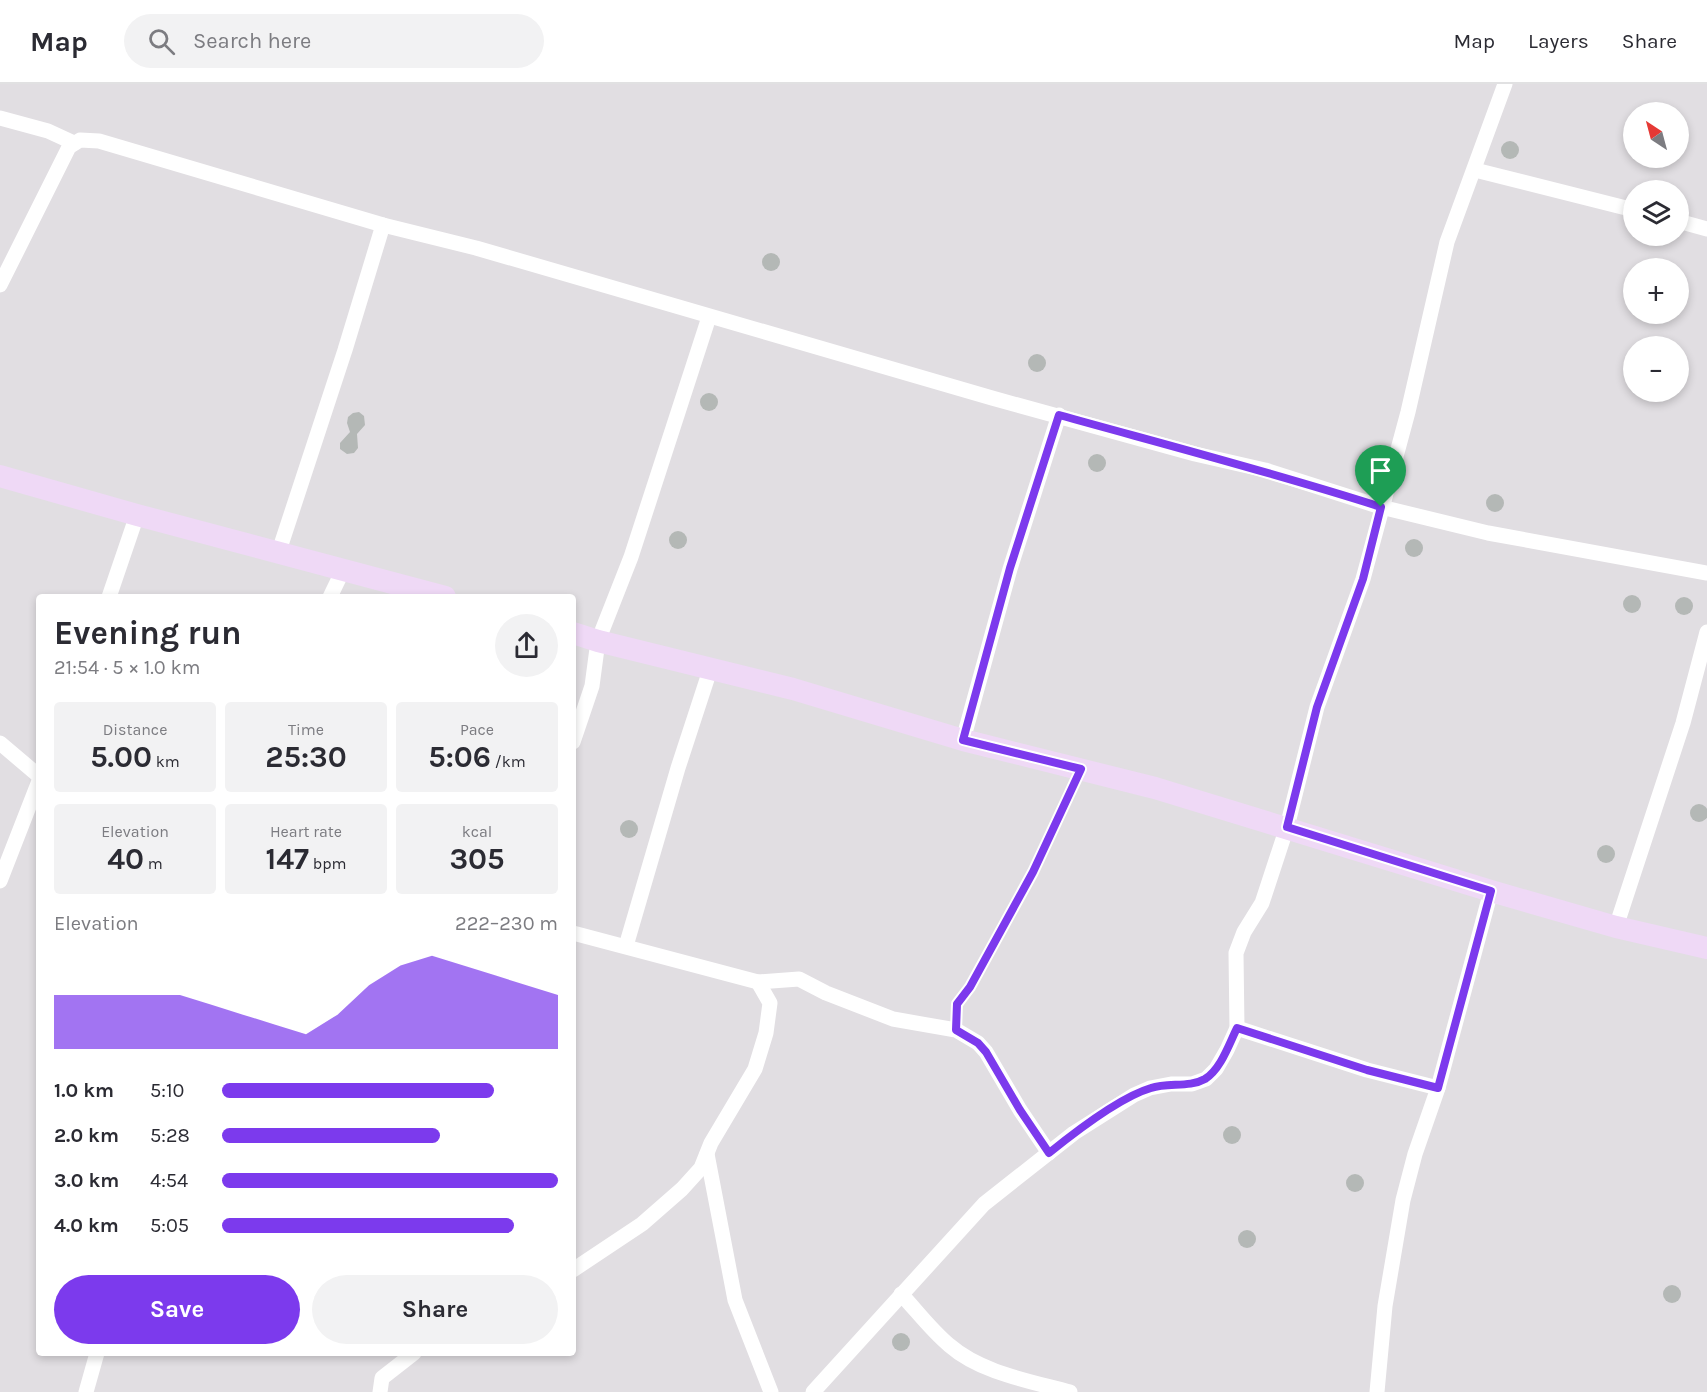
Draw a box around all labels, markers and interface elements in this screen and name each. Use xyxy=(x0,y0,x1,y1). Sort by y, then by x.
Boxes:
search box xyxy=(124,14,544,68)
text: Map xyxy=(30,25,88,58)
icon: search xyxy=(145,25,178,58)
text: Search here xyxy=(193,28,311,54)
text: Map xyxy=(1453,29,1495,53)
text: Layers xyxy=(1528,29,1589,53)
text: Share xyxy=(1622,29,1677,53)
north arrow xyxy=(1623,102,1689,168)
map controls xyxy=(1623,102,1689,402)
button: layers xyxy=(1623,180,1689,246)
button: + xyxy=(1623,258,1689,324)
button: − xyxy=(1623,336,1689,402)
pin xyxy=(1355,445,1406,507)
icon: arrive xyxy=(1364,454,1397,487)
text: Evening run xyxy=(54,614,242,652)
button: share xyxy=(495,614,558,677)
text: 21:54 · 5 × 1.0 km xyxy=(54,656,200,679)
text: Distance xyxy=(103,720,167,739)
text: Time xyxy=(288,720,324,739)
text: Pace xyxy=(460,720,494,739)
text: 5.00 xyxy=(90,739,152,775)
text: 25:30 xyxy=(265,739,347,775)
text: 5:06 xyxy=(428,739,491,775)
text: km xyxy=(152,752,180,771)
text: /km xyxy=(491,752,526,771)
text: Elevation xyxy=(101,822,169,841)
text: Heart rate xyxy=(270,822,342,841)
text: kcal xyxy=(462,822,492,841)
text: 40 xyxy=(107,841,144,877)
text: 147 xyxy=(265,841,309,877)
text: 305 xyxy=(449,841,505,877)
text: m xyxy=(144,854,163,873)
text: bpm xyxy=(309,854,347,873)
text: Elevation xyxy=(54,912,139,935)
text: 222–230 m xyxy=(455,912,558,935)
text: 1.0 km xyxy=(54,1079,114,1102)
text: 5:10 xyxy=(150,1079,184,1102)
text: 2.0 km xyxy=(54,1124,119,1147)
text: 5:28 xyxy=(150,1124,190,1147)
text: 3.0 km xyxy=(54,1169,119,1192)
text: 4:54 xyxy=(150,1169,188,1192)
text: 4.0 km xyxy=(54,1214,119,1237)
text: 5:05 xyxy=(150,1214,189,1237)
button: Save xyxy=(54,1275,300,1344)
button: Share xyxy=(312,1275,558,1344)

